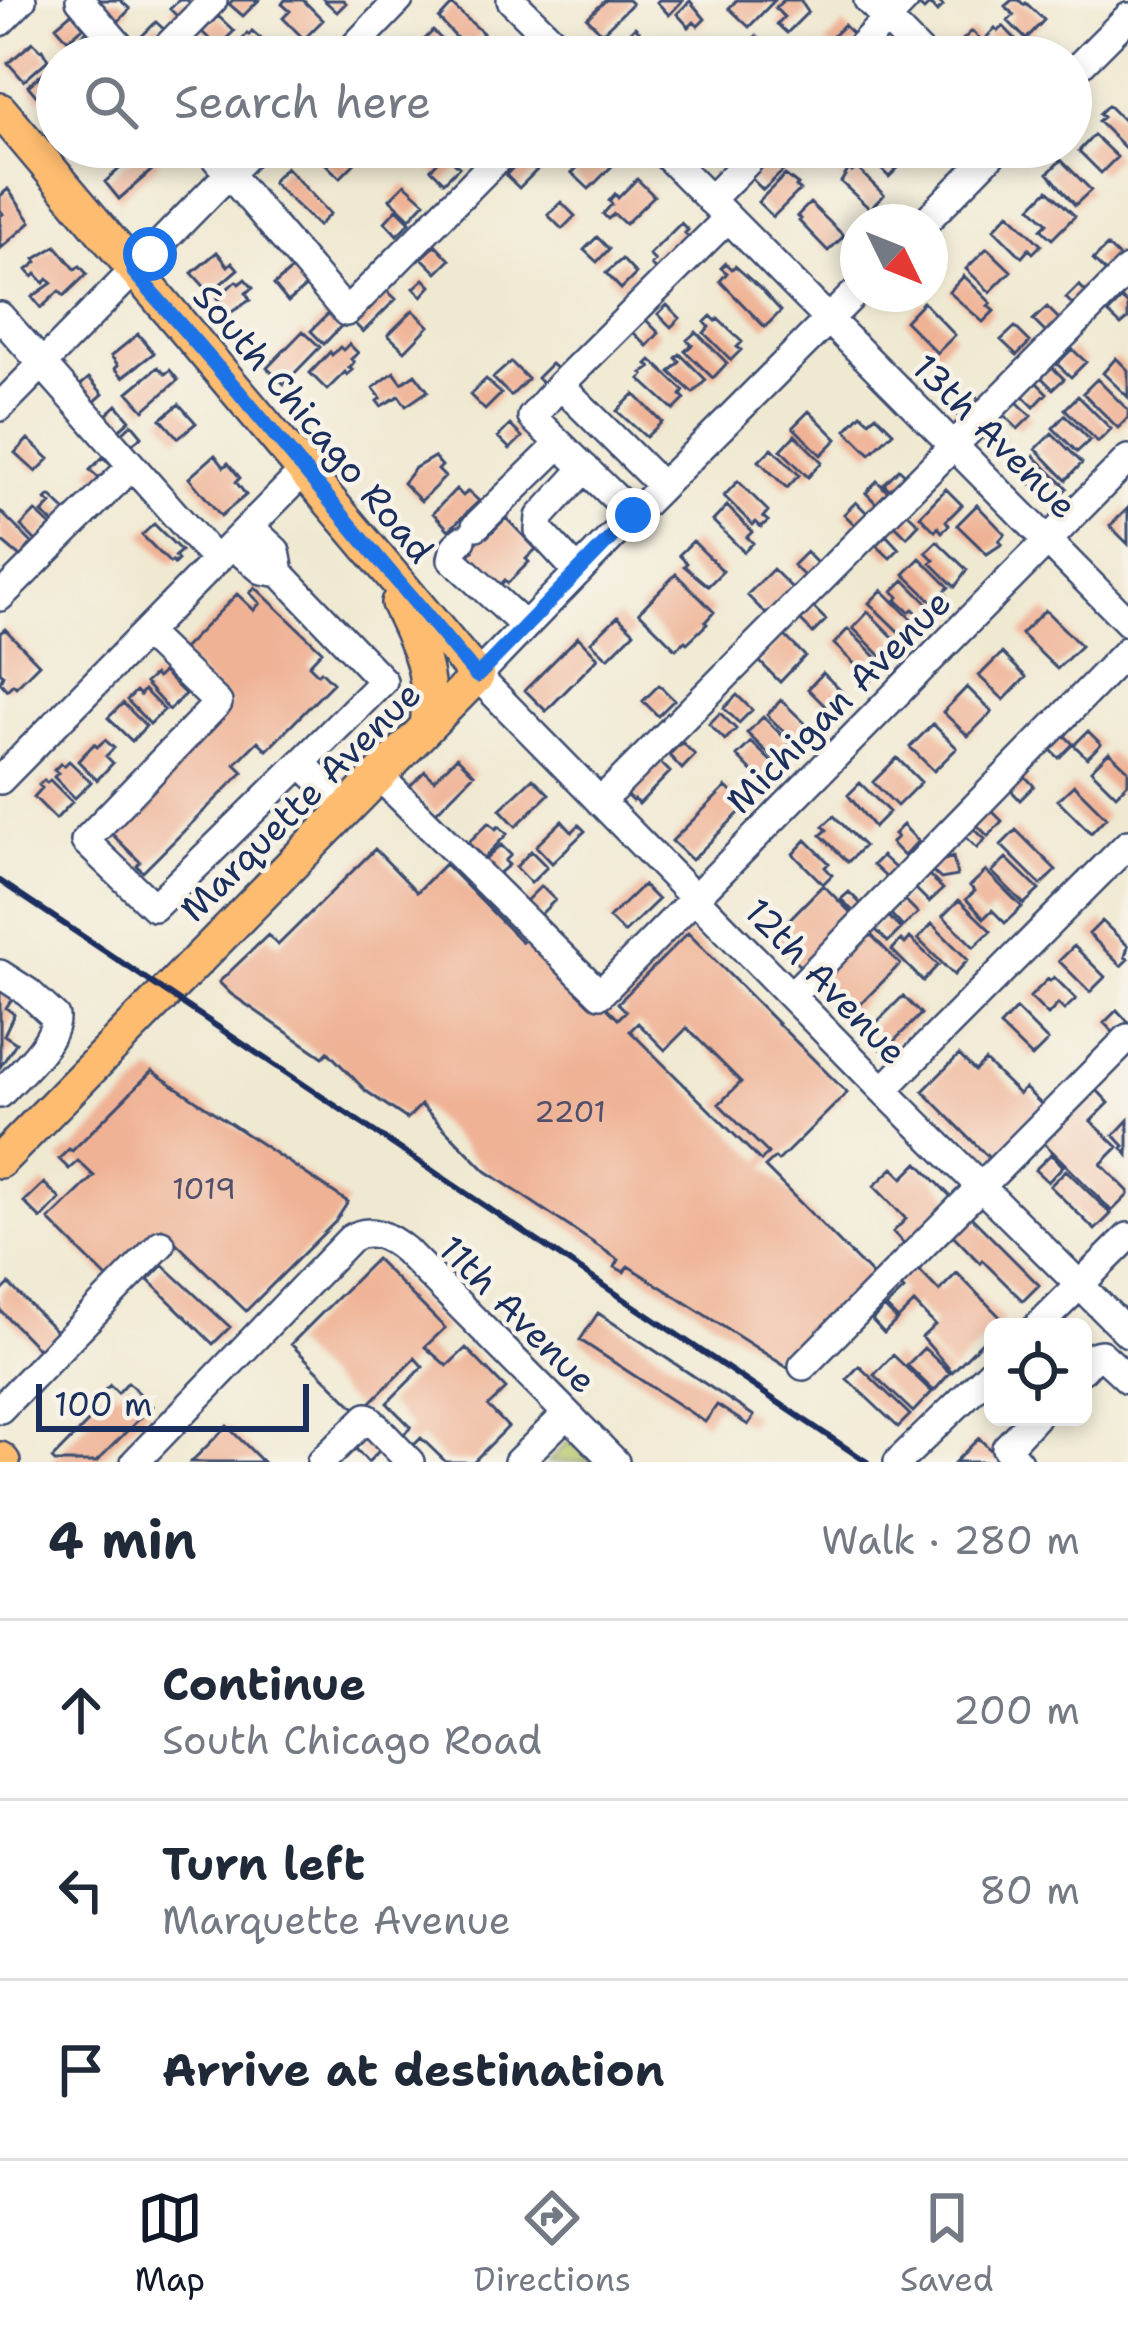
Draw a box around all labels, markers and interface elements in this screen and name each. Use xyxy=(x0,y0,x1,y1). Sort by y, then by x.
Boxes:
search box xyxy=(36,36,1092,168)
icon: search xyxy=(78,69,144,135)
text: Search here xyxy=(174,72,431,132)
north arrow xyxy=(840,204,948,312)
route start xyxy=(123,227,177,281)
street label: South Chicago Road xyxy=(182,273,445,573)
street label: 13th Avenue xyxy=(901,343,1088,530)
route end xyxy=(606,488,660,542)
street label: Michigan Avenue xyxy=(715,578,961,824)
street label: Marquette Avenue xyxy=(169,670,432,933)
street label: 12th Avenue xyxy=(734,887,918,1075)
house number: 2201 xyxy=(534,1091,606,1132)
house number: 1019 xyxy=(172,1168,236,1209)
street label: 11th Avenue xyxy=(428,1225,607,1404)
map controls xyxy=(984,1318,1092,1426)
button: locate xyxy=(984,1318,1092,1426)
scale bar xyxy=(36,1378,309,1431)
text: 100 m xyxy=(54,1382,153,1427)
text: 4 min xyxy=(48,1506,197,1574)
text: Walk · 280 m xyxy=(821,1514,1080,1566)
text: Continue xyxy=(162,1654,366,1714)
icon: ahead xyxy=(48,1677,114,1743)
text: 200 m xyxy=(953,1684,1080,1736)
text: South Chicago Road xyxy=(162,1714,542,1766)
text: Turn left xyxy=(162,1834,365,1894)
icon: left xyxy=(48,1857,114,1923)
text: 80 m xyxy=(979,1864,1080,1916)
text: Marquette Avenue xyxy=(162,1894,511,1946)
icon: arrive xyxy=(48,2037,114,2103)
text: Arrive at destination xyxy=(162,2040,665,2100)
tab: Map xyxy=(134,2185,205,2302)
tab: Directions xyxy=(474,2185,631,2302)
tab: Saved xyxy=(900,2185,994,2302)

